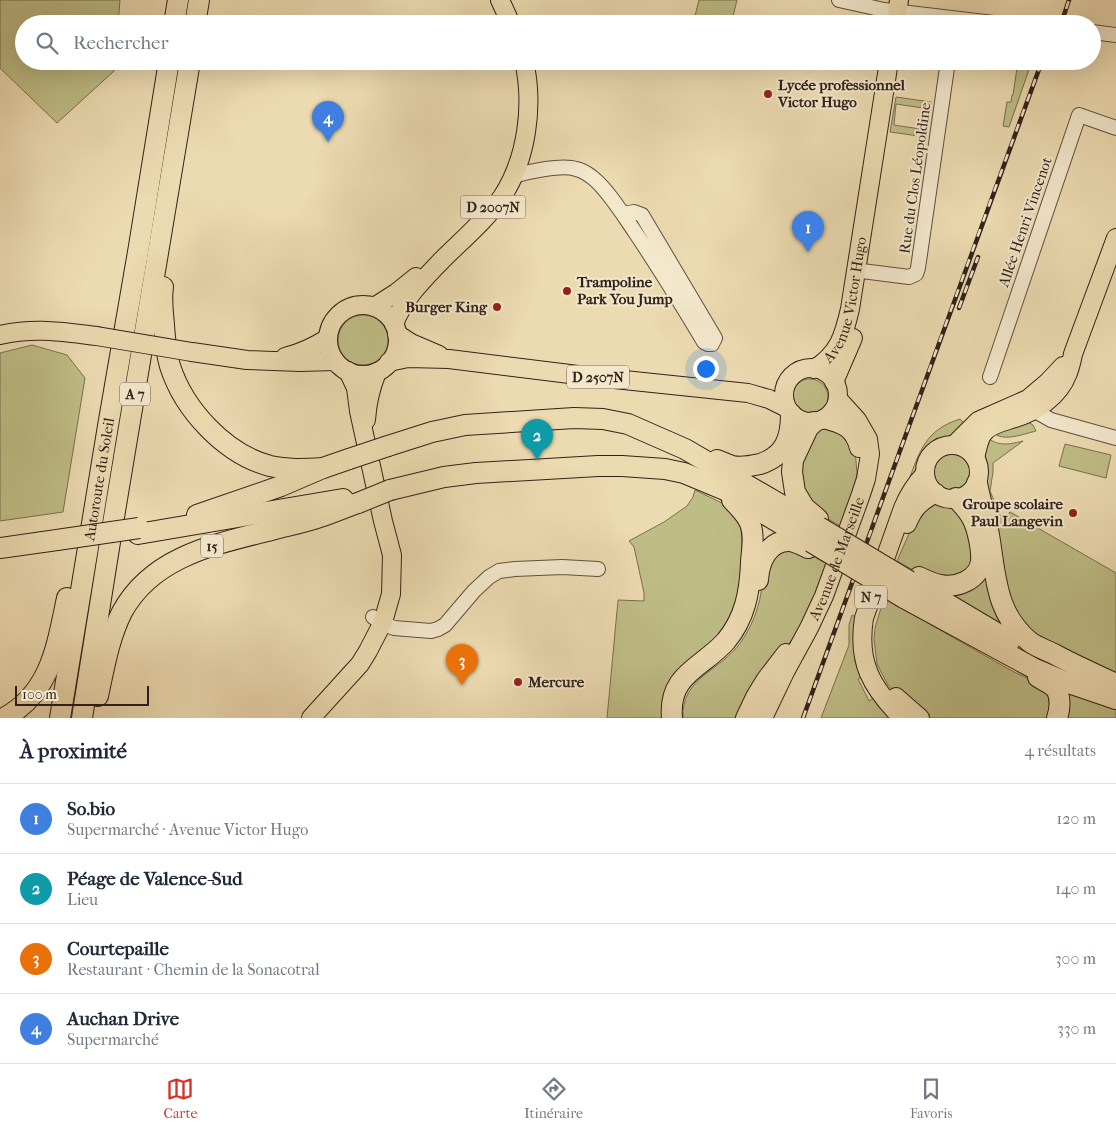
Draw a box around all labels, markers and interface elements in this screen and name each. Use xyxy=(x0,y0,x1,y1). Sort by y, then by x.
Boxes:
search box xyxy=(15,15,1101,70)
icon: search xyxy=(33,29,61,57)
text: Rechercher xyxy=(73,32,169,54)
place label: Lycée professionnel Victor Hugo xyxy=(777,76,906,111)
marker: Lycée professionnel Victor Hugo xyxy=(762,88,774,100)
pin: 4 xyxy=(312,101,344,142)
street label: Rue du Clos Léopoldine xyxy=(895,101,935,255)
street label: Allée Henri Vincenot xyxy=(994,154,1056,290)
road number: D 2007N xyxy=(460,196,526,218)
pin: 1 xyxy=(792,211,824,252)
street label: Avenue Victor Hugo xyxy=(819,235,870,367)
place label: Trampoline Park You Jump xyxy=(576,273,673,308)
marker: Trampoline Park You Jump xyxy=(561,285,573,297)
place label: Burger King xyxy=(405,298,488,316)
marker: Burger King xyxy=(491,301,503,313)
your location xyxy=(693,356,719,382)
road number: D 2507N xyxy=(567,366,629,388)
road number: A 7 xyxy=(120,382,150,406)
street label: Autoroute du Soleil xyxy=(80,416,118,543)
pin: 2 xyxy=(521,419,553,460)
street label: Avenue de Marseille xyxy=(805,494,868,624)
place label: Groupe scolaire Paul Langevin xyxy=(962,495,1064,530)
marker: Groupe scolaire Paul Langevin xyxy=(1067,507,1079,519)
road number: 15 xyxy=(201,534,223,558)
road number: N 7 xyxy=(855,586,887,608)
pin: 3 xyxy=(446,644,478,685)
place label: Mercure xyxy=(527,673,585,691)
marker: Mercure xyxy=(512,676,524,688)
scale bar xyxy=(15,683,149,706)
text: 100 m xyxy=(22,686,57,703)
text: À proximité xyxy=(20,739,127,763)
text: 4 résultats xyxy=(1024,741,1096,760)
text: So.bio xyxy=(67,798,115,820)
text: 1 xyxy=(33,809,39,828)
text: 120 m xyxy=(1057,809,1096,828)
text: Supermarché · Avenue Victor Hugo xyxy=(67,820,308,839)
text: Péage de Valence-Sud xyxy=(67,868,243,890)
text: 2 xyxy=(32,879,40,898)
text: 140 m xyxy=(1055,879,1096,898)
text: Lieu xyxy=(67,890,98,909)
text: Courtepaille xyxy=(67,938,169,960)
text: 3 xyxy=(33,949,39,968)
text: 300 m xyxy=(1055,949,1096,968)
text: Restaurant · Chemin de la Sonacotral xyxy=(67,960,320,979)
text: Auchan Drive xyxy=(67,1008,179,1030)
text: 4 xyxy=(31,1019,41,1038)
text: 330 m xyxy=(1057,1019,1096,1038)
text: Supermarché xyxy=(67,1030,159,1049)
tab: Carte xyxy=(163,1075,197,1122)
tab: Itinéraire xyxy=(524,1075,583,1122)
tab: Favoris xyxy=(910,1075,953,1122)

